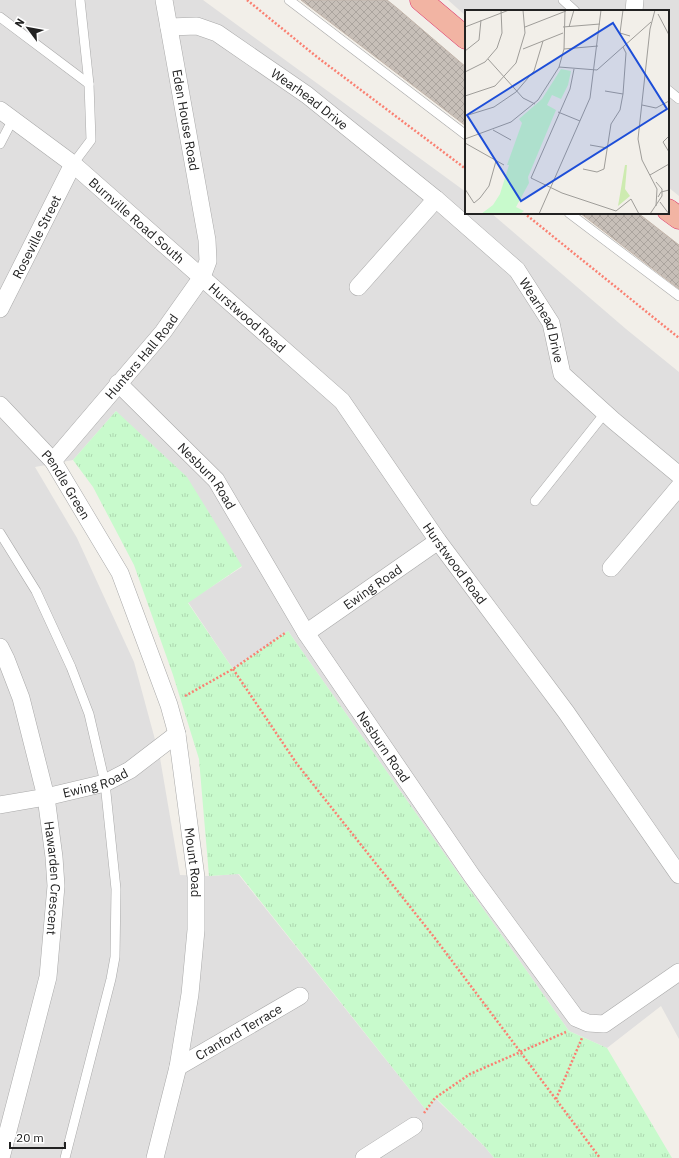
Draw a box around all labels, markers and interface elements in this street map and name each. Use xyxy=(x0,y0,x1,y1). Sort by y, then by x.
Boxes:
north arrow xyxy=(8,8,48,48)
inset map xyxy=(465,10,669,214)
text: N xyxy=(11,16,28,30)
street label: Wearhead Drive xyxy=(267,65,352,134)
street label: Eden House Road xyxy=(168,68,203,172)
street label: Burnville Road South xyxy=(85,174,188,267)
street label: Roseville Street xyxy=(9,192,65,282)
street label: Wearhead Drive xyxy=(515,275,567,364)
street label: Hurstwood Road xyxy=(205,279,289,356)
street label: Hunters Hall Road xyxy=(101,311,182,403)
street label: Nesburn Road xyxy=(174,439,239,513)
street label: Pendle Green xyxy=(38,446,94,523)
street label: Hurstwood Road xyxy=(419,519,490,608)
street label: Ewing Road xyxy=(340,561,406,614)
street label: Nesburn Road xyxy=(353,708,414,786)
street label: Ewing Road xyxy=(61,765,131,802)
street label: Hawarden Crescent xyxy=(40,820,64,936)
street label: Mount Road xyxy=(181,827,204,897)
street label: Cranford Terrace xyxy=(192,1000,285,1064)
scale bar xyxy=(10,1124,65,1150)
text: 20 m xyxy=(16,1130,44,1145)

